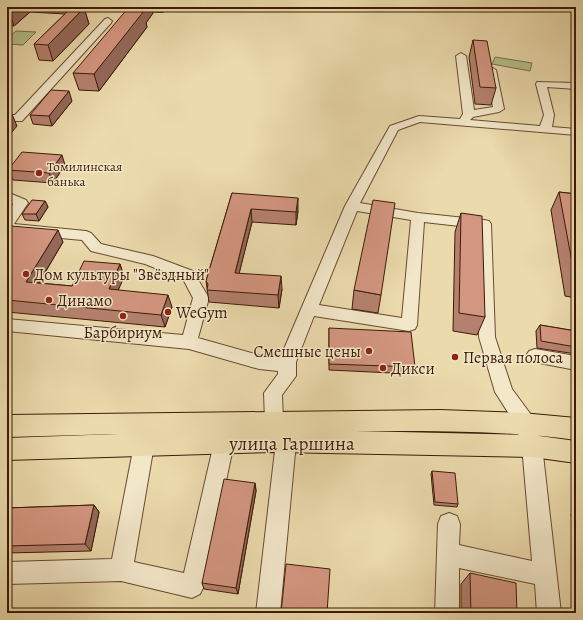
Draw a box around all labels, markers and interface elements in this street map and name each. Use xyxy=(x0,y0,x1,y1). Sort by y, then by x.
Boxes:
place label: Томилинская банька xyxy=(47,158,122,190)
marker: Томилинская банька xyxy=(34,168,44,178)
place label: Дом культуры "Звёздный" xyxy=(34,264,209,286)
marker: Дом культуры "Звёздный" xyxy=(21,269,31,279)
place label: Динамо xyxy=(57,290,112,312)
marker: Динамо xyxy=(44,295,54,305)
place label: WeGym xyxy=(175,302,228,324)
marker: WeGym xyxy=(163,307,173,317)
marker: Барбириум xyxy=(118,311,128,321)
place label: Барбириум xyxy=(84,322,163,344)
place label: Смешные цены xyxy=(254,341,361,363)
marker: Смешные цены xyxy=(364,346,374,356)
place label: Первая полоса xyxy=(463,347,564,369)
marker: Первая полоса xyxy=(450,352,460,362)
place label: Дикси xyxy=(391,358,435,380)
marker: Дикси xyxy=(378,363,388,373)
street label: улица Гаршина xyxy=(228,431,355,457)

